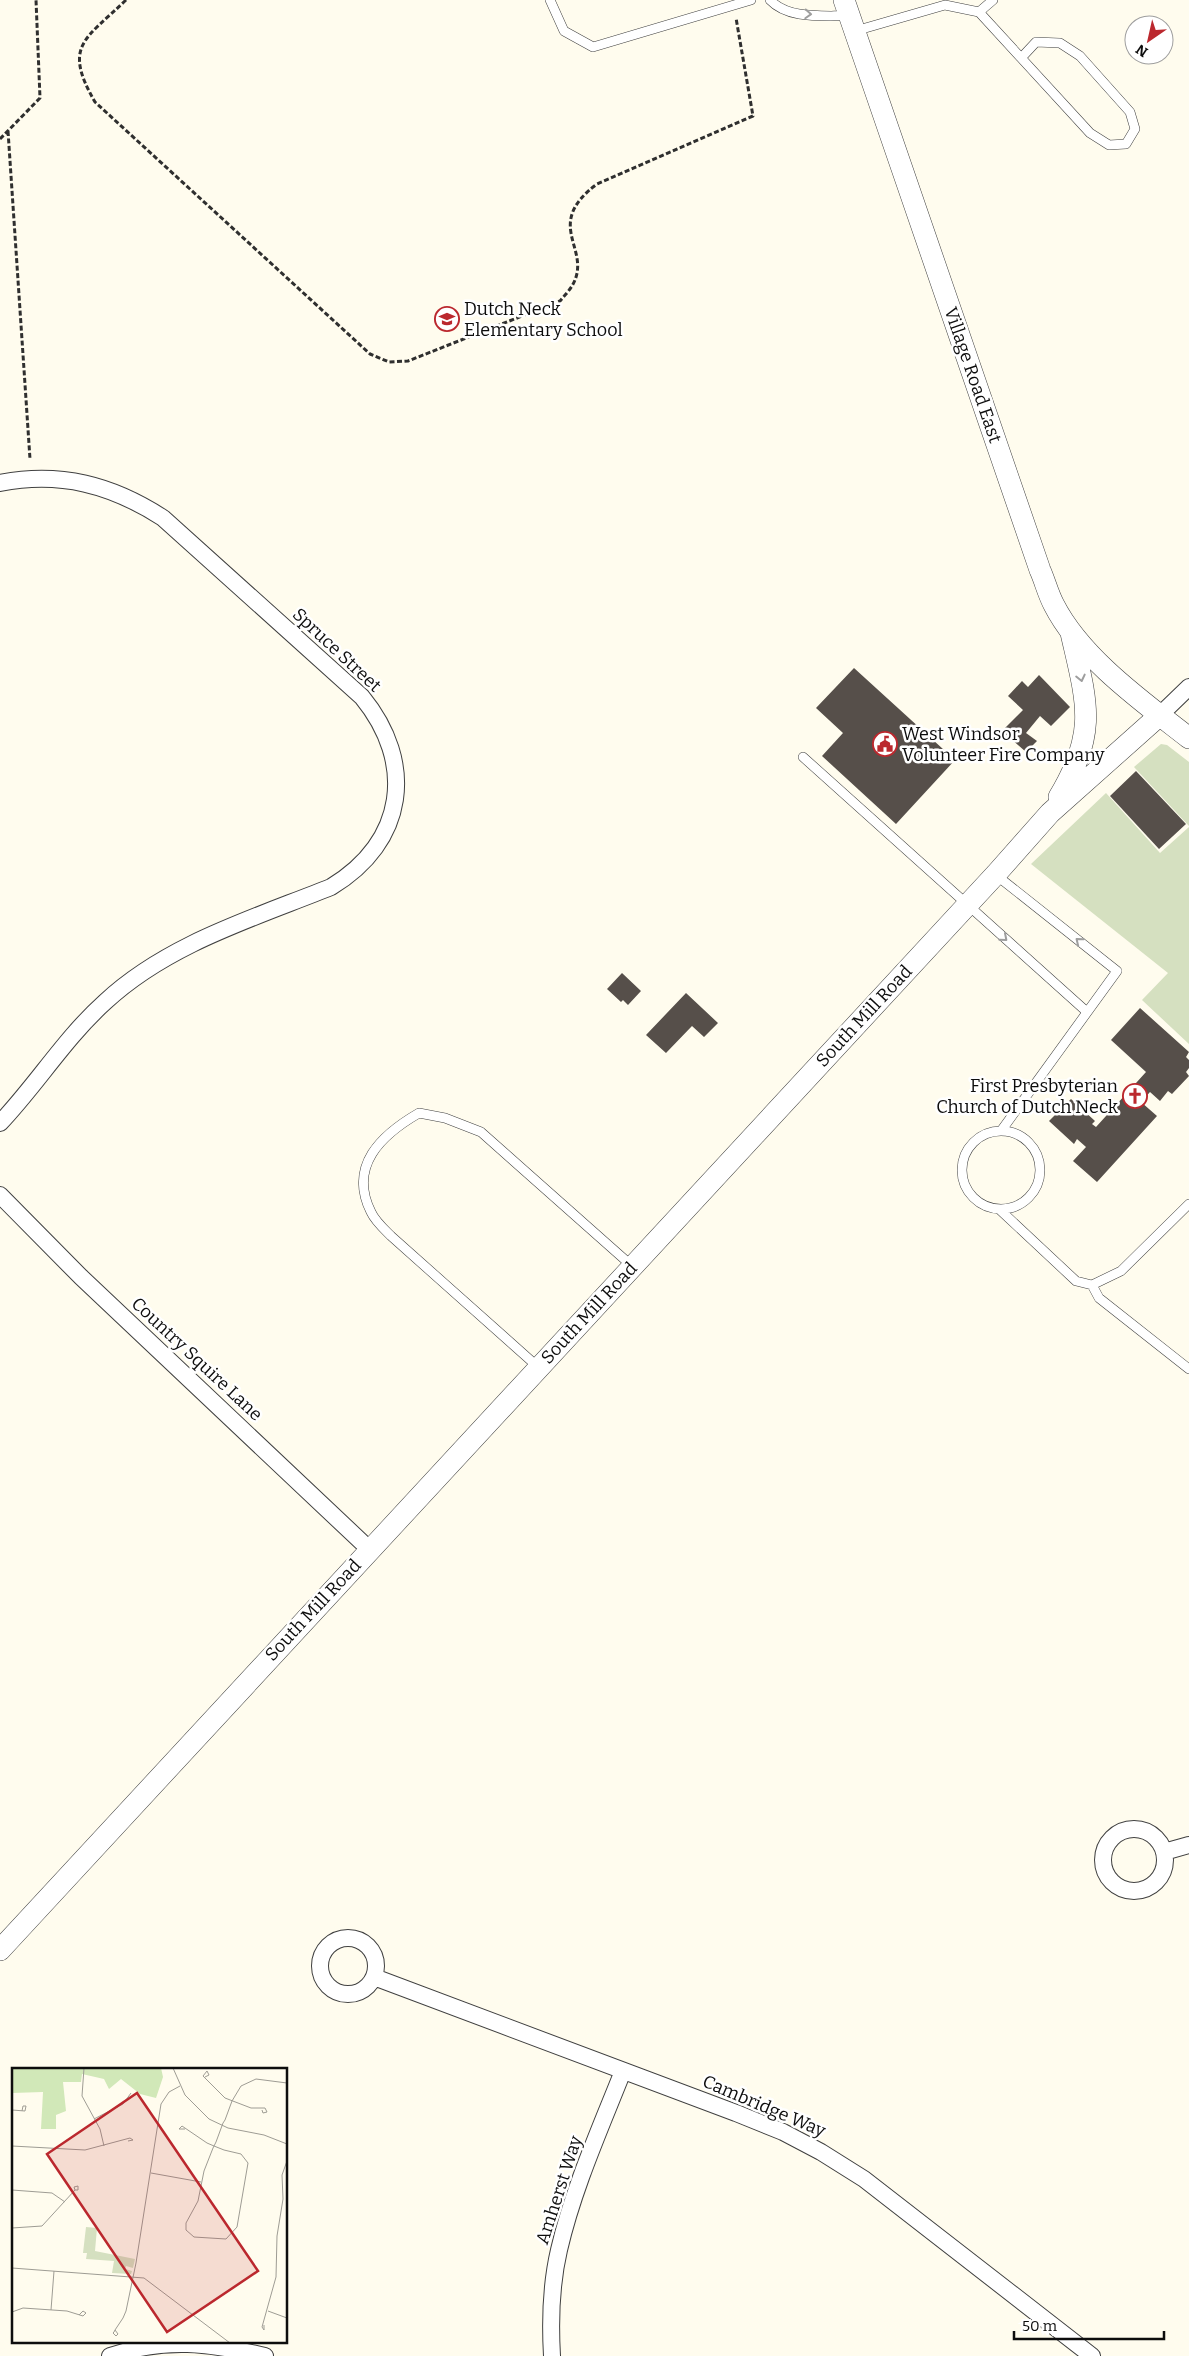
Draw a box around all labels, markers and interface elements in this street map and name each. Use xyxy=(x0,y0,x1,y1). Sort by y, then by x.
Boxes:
one-way arrow xyxy=(804,8,812,19)
north arrow xyxy=(1124,15,1174,65)
text: N xyxy=(1133,40,1151,60)
place label: Dutch Neck Elementary School xyxy=(464,298,623,341)
street label: Village Road East xyxy=(939,304,1007,446)
school or university icon: Dutch Neck Elementary School xyxy=(434,306,460,332)
street label: Spruce Street xyxy=(288,603,386,697)
one-way arrow xyxy=(1075,673,1086,682)
place label: West Windsor Volunteer Fire Company xyxy=(902,723,1105,766)
public building icon: West Windsor Volunteer Fire Company xyxy=(872,731,898,757)
one-way arrow xyxy=(998,932,1007,941)
one-way arrow xyxy=(1076,938,1085,946)
street label: South Mill Road xyxy=(811,960,917,1071)
place label: First Presbyterian Church of Dutch Neck xyxy=(936,1075,1119,1118)
church icon: First Presbyterian Church of Dutch Neck xyxy=(1122,1083,1148,1109)
street label: South Mill Road xyxy=(536,1257,642,1368)
street label: Country Squire Lane xyxy=(127,1293,267,1425)
street label: South Mill Road xyxy=(260,1554,366,1665)
inset map xyxy=(12,2068,288,2344)
street label: Cambridge Way xyxy=(699,2070,829,2142)
street label: Amherst Way xyxy=(531,2133,587,2247)
scale bar xyxy=(1014,2308,1164,2340)
text: 50 m xyxy=(1022,2317,1058,2335)

